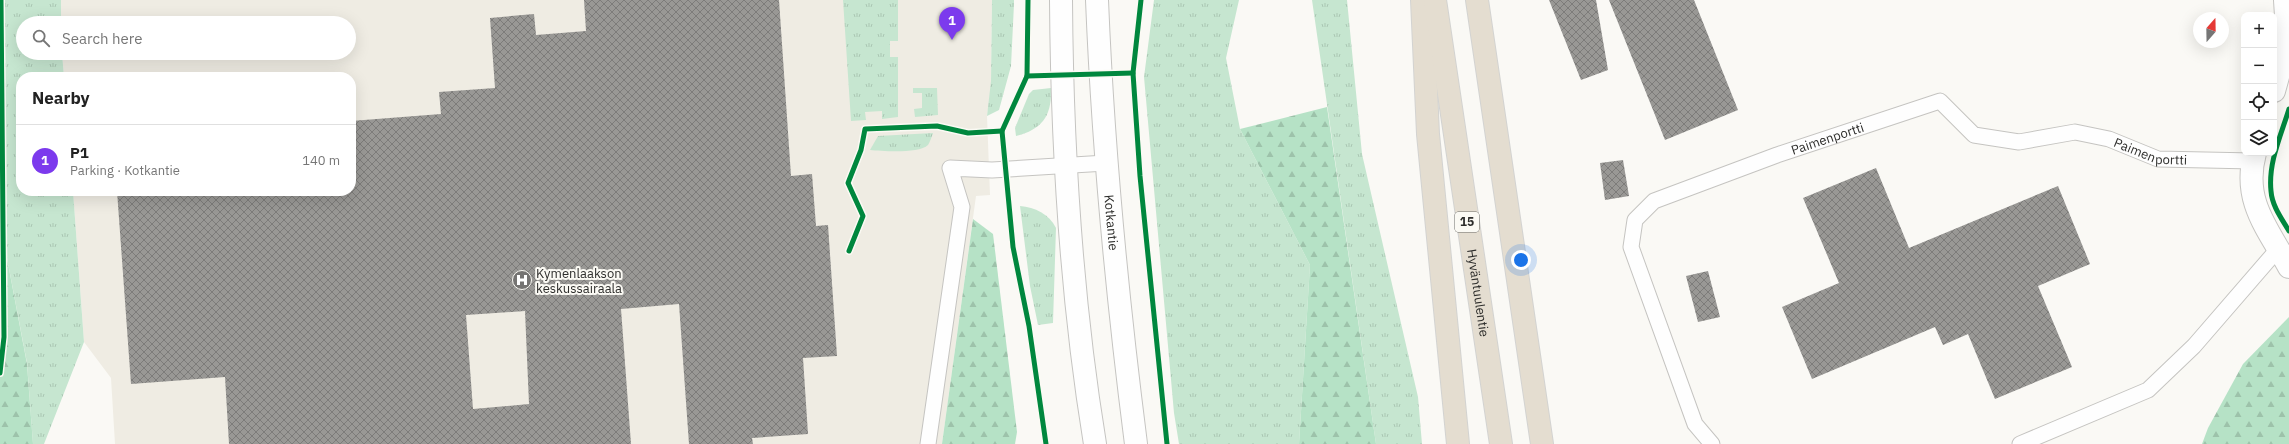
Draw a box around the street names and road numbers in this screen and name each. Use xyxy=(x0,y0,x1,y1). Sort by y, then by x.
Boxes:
street label: Paimenportti xyxy=(1789,119,1866,159)
street label: Paimenportti xyxy=(2111,134,2187,169)
street label: Kotkantie xyxy=(1100,194,1122,251)
road number: 15 xyxy=(1455,212,1479,232)
street label: Hyväntuulentie xyxy=(1463,248,1493,338)

